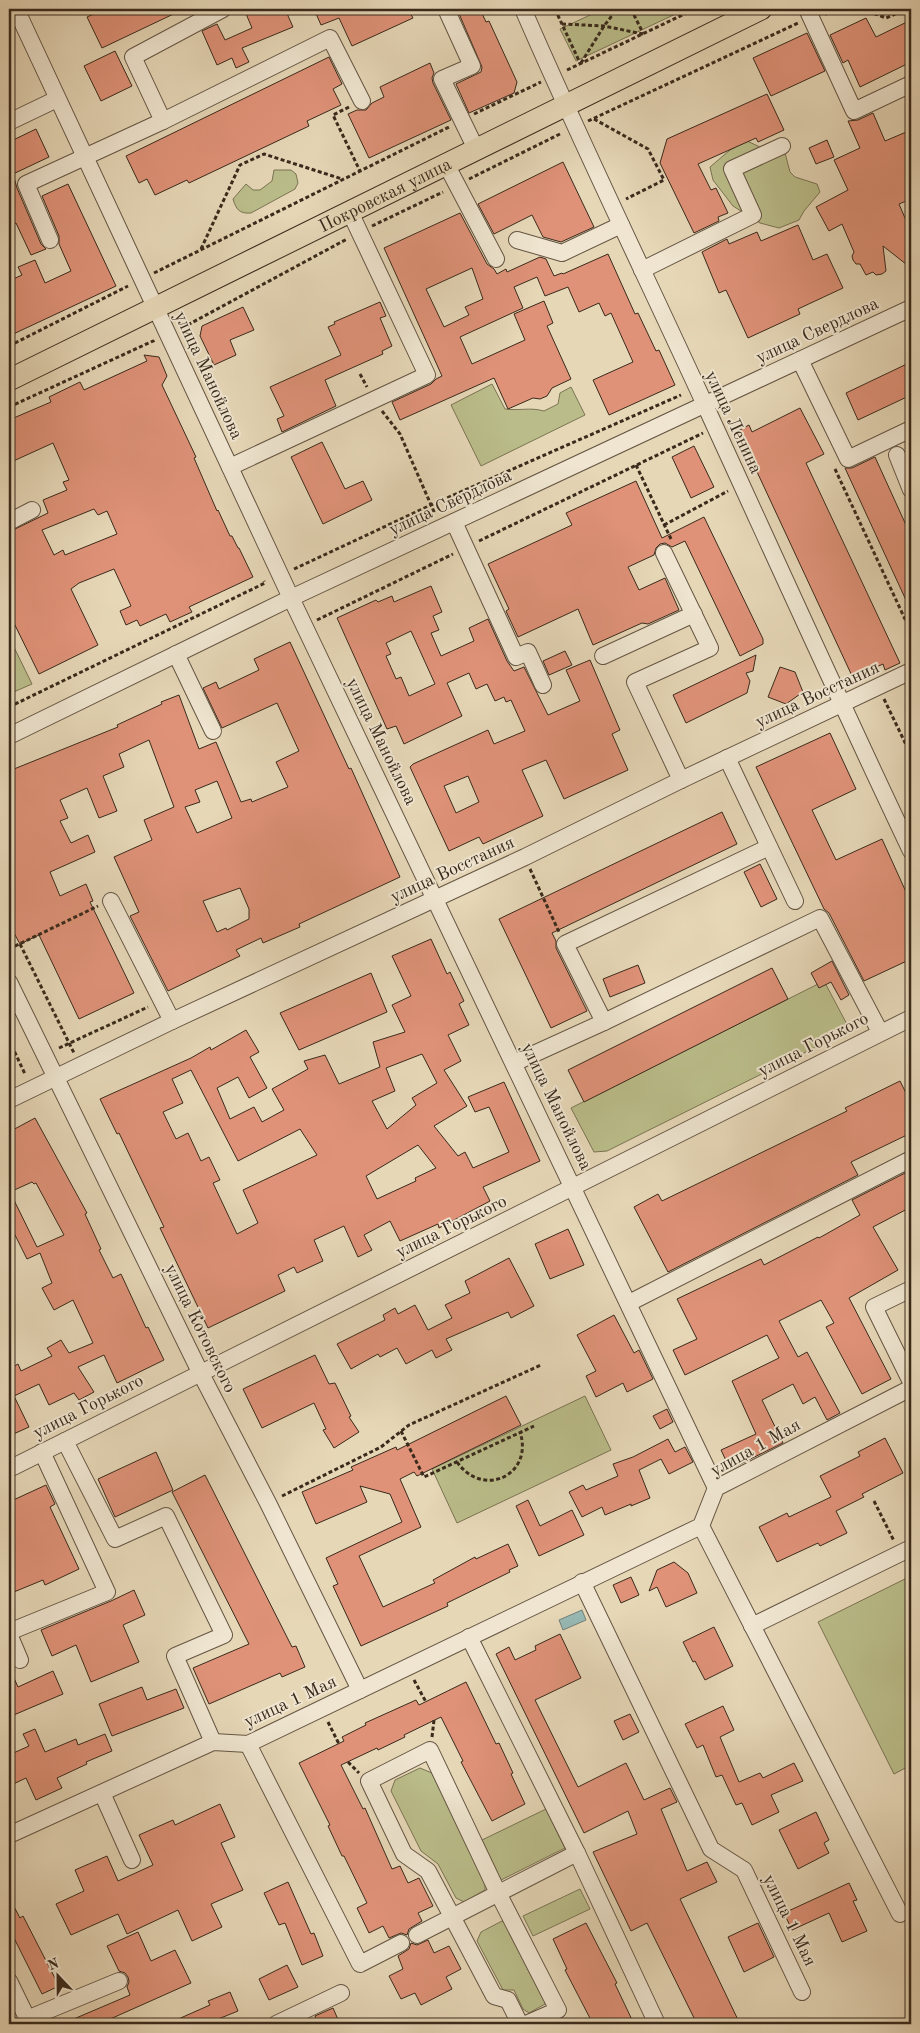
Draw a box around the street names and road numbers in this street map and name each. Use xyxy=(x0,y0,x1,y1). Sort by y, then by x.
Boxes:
street label: Покровская улица xyxy=(316,155,454,236)
street label: улица Свердлова xyxy=(753,295,882,367)
street label: улица Манойлова xyxy=(171,309,246,442)
street label: улица Ленина xyxy=(701,368,765,477)
street label: улица Свердлова xyxy=(386,467,515,539)
street label: улица Восстания xyxy=(753,658,882,731)
street label: улица Манойлова xyxy=(343,675,420,808)
street label: улица Восстания xyxy=(388,833,517,906)
street label: улица Горького xyxy=(755,1009,872,1080)
street label: улица Манойлова xyxy=(518,1040,595,1173)
street label: улица Горького xyxy=(393,1192,510,1262)
street label: улица Котовского xyxy=(161,1261,239,1396)
street label: улица Горького xyxy=(30,1371,147,1442)
street label: улица 1 Мая xyxy=(707,1416,804,1480)
street label: улица 1 Мая xyxy=(241,1673,339,1731)
street label: улица 1 Мая xyxy=(759,1872,819,1969)

